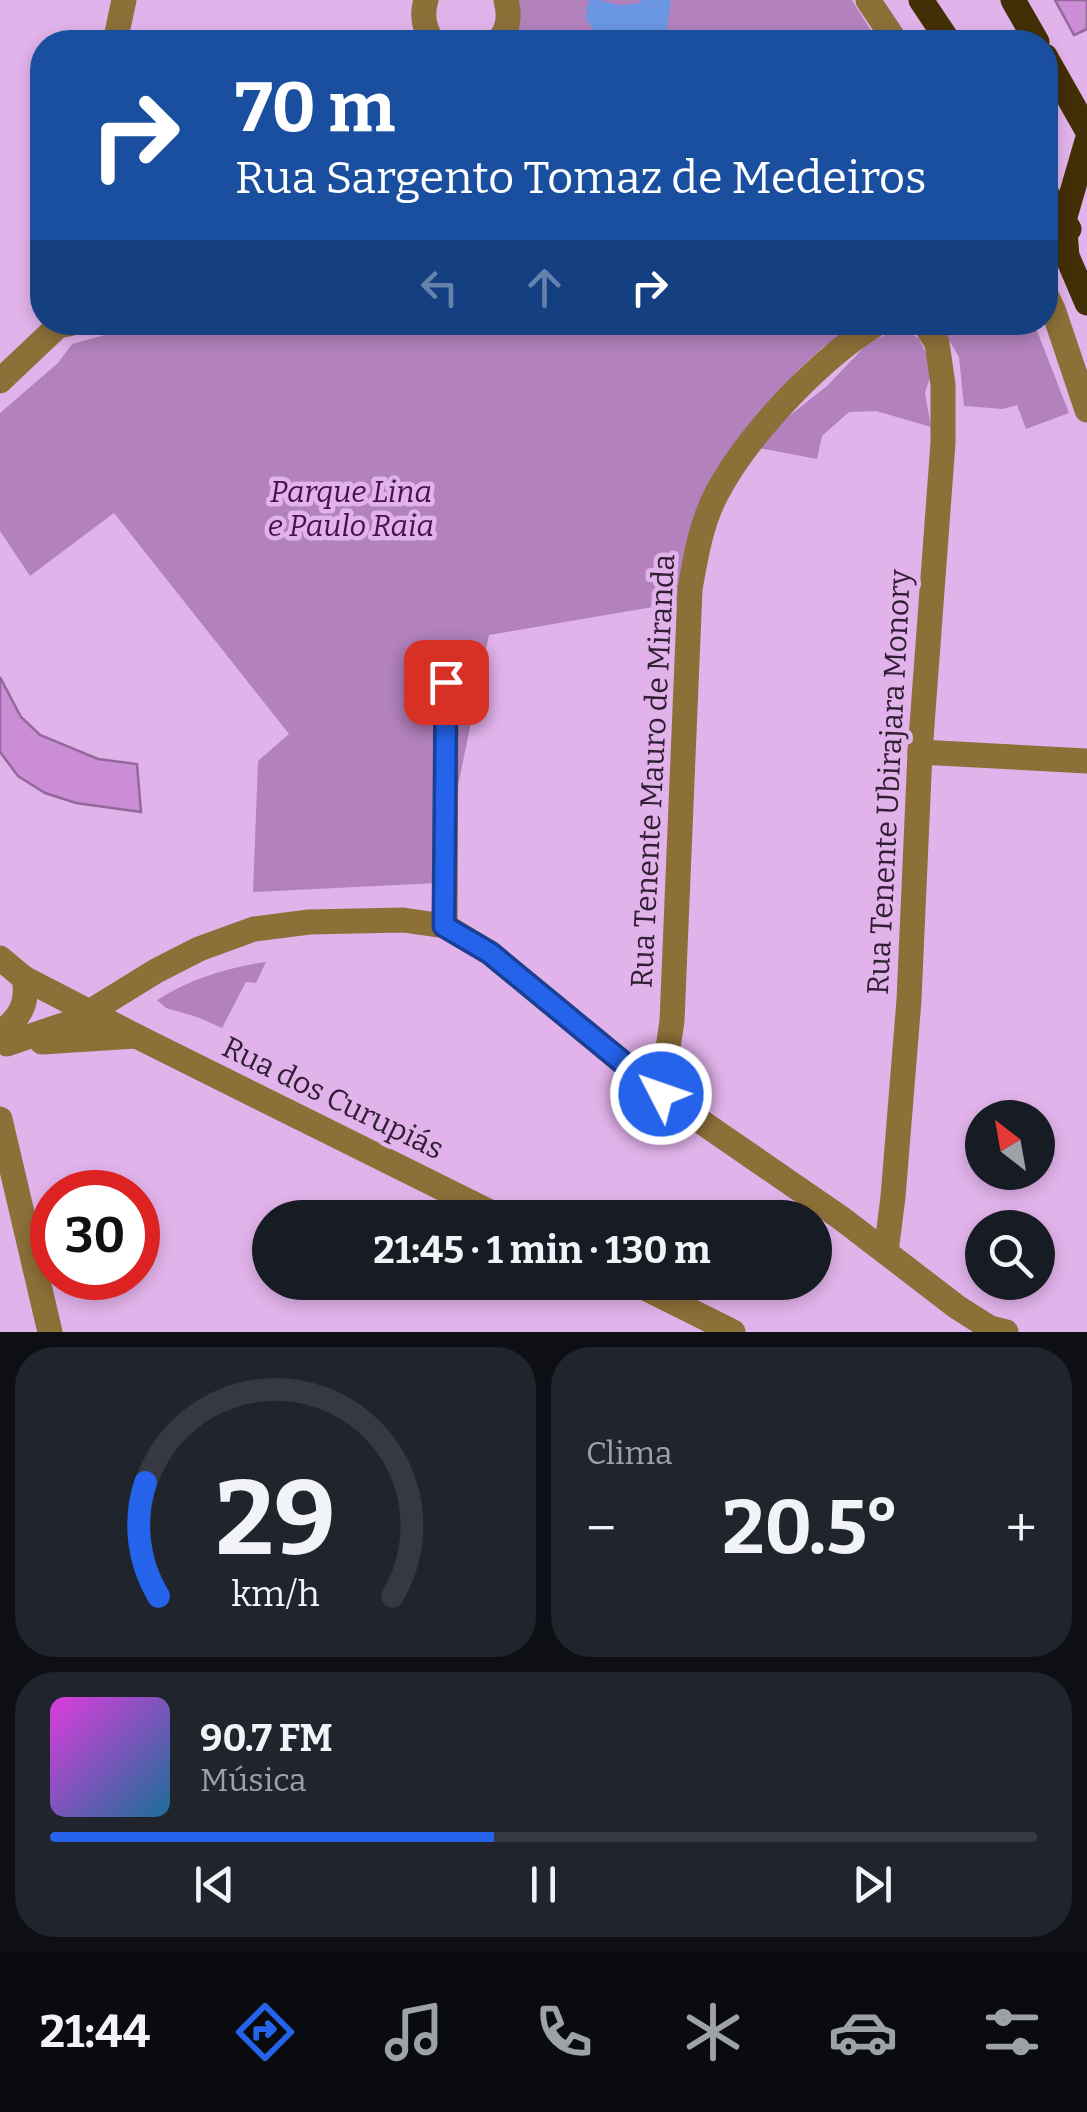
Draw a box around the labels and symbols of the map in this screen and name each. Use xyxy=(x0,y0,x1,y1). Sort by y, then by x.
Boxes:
park label: Parque Lina e Paulo Raia xyxy=(268,474,434,544)
street label: Rua Tenente Mauro de Miranda xyxy=(624,553,682,989)
street label: Rua Tenente Ubirajara Monory xyxy=(860,568,918,996)
pin xyxy=(404,640,489,725)
street label: Rua dos Curupiás xyxy=(217,1029,449,1167)
position arrow xyxy=(609,1042,713,1146)
north arrow xyxy=(965,1100,1055,1190)
speed limit sign: 30 xyxy=(30,1170,160,1300)

